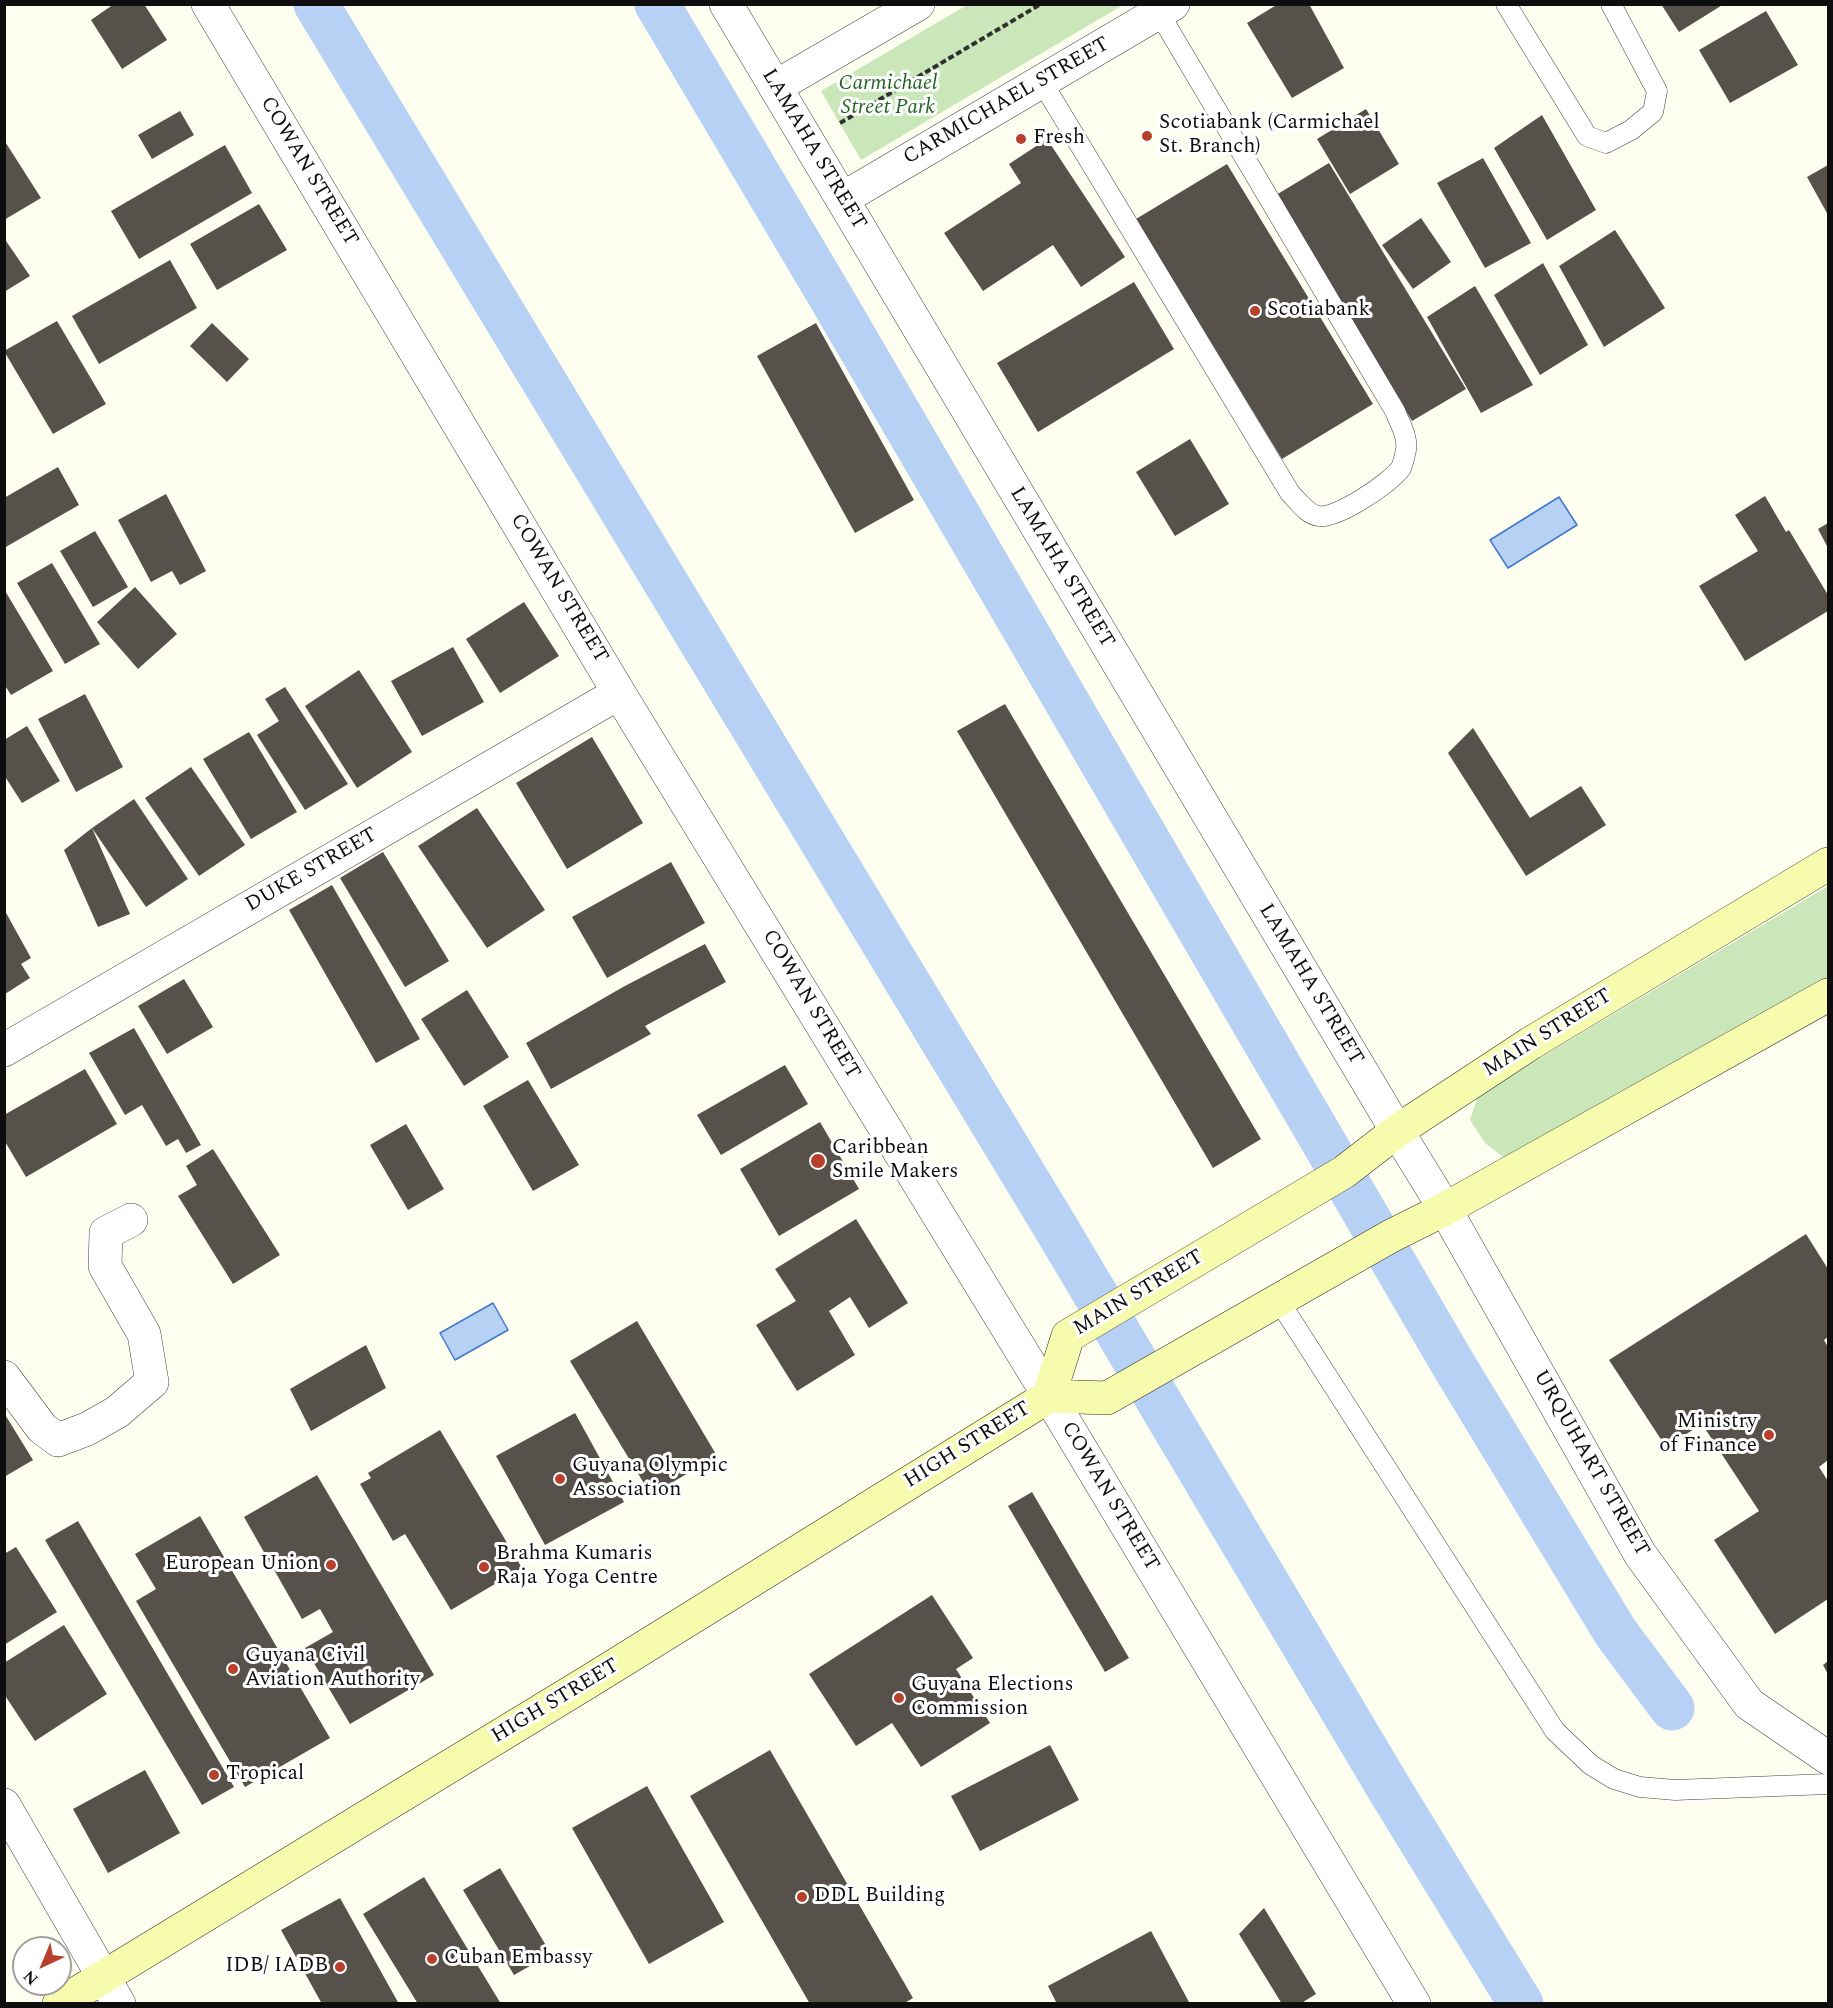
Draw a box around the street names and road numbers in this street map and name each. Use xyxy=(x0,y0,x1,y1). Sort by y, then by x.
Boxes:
street label: CARMICHAEL STREET xyxy=(899,33,1115,171)
street label: LAMAHA STREET xyxy=(755,65,871,235)
street label: COWAN STREET xyxy=(253,93,363,251)
street label: LAMAHA STREET xyxy=(1003,483,1119,653)
street label: COWAN STREET xyxy=(503,510,613,668)
street label: DUKE STREET xyxy=(242,823,382,919)
street label: LAMAHA STREET xyxy=(1252,900,1368,1070)
street label: COWAN STREET xyxy=(755,926,865,1084)
street label: MAIN STREET xyxy=(1479,984,1617,1084)
street label: MAIN STREET xyxy=(1070,1245,1208,1343)
street label: URQUHART STREET xyxy=(1526,1366,1654,1562)
street label: HIGH STREET xyxy=(900,1397,1036,1495)
street label: COWAN STREET xyxy=(1054,1418,1164,1576)
street label: HIGH STREET xyxy=(488,1654,624,1750)

